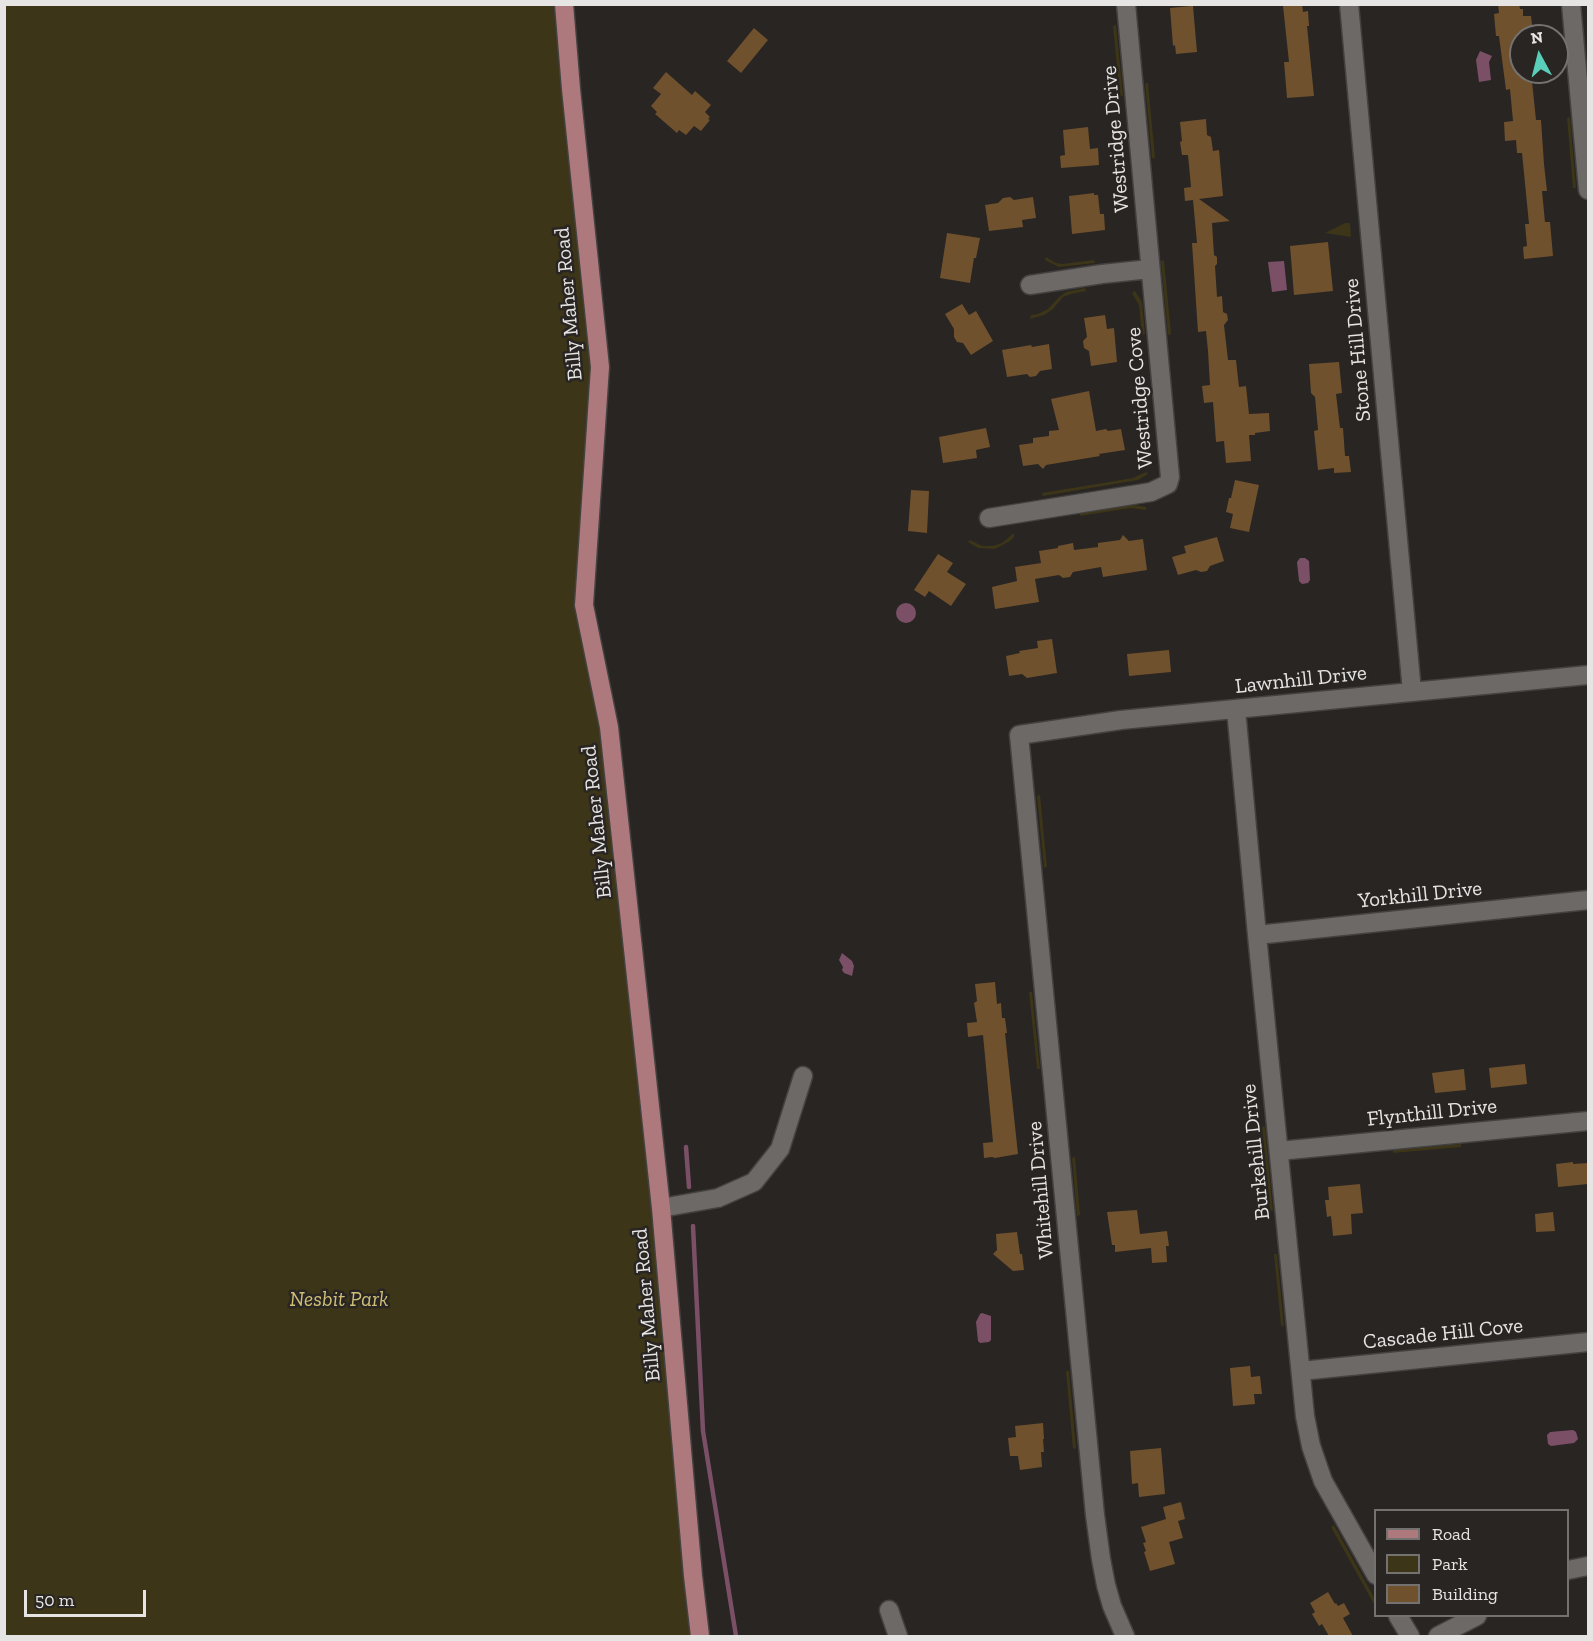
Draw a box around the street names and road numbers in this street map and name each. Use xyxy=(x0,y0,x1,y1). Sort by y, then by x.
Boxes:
street label: Westridge Drive xyxy=(1097,65,1135,213)
street label: Billy Maher Road xyxy=(550,226,588,382)
street label: Stone Hill Drive xyxy=(1339,277,1377,423)
street label: Westridge Cove xyxy=(1121,326,1159,470)
street label: Lawnhill Drive xyxy=(1234,661,1368,699)
street label: Billy Maher Road xyxy=(576,744,618,900)
street label: Yorkhill Drive xyxy=(1357,876,1483,914)
street label: Burkehill Drive xyxy=(1236,1083,1276,1221)
street label: Flynthill Drive xyxy=(1366,1094,1498,1132)
street label: Whitehill Drive xyxy=(1022,1120,1060,1260)
street label: Billy Maher Road xyxy=(628,1227,666,1383)
street label: Cascade Hill Cove xyxy=(1362,1313,1524,1355)

